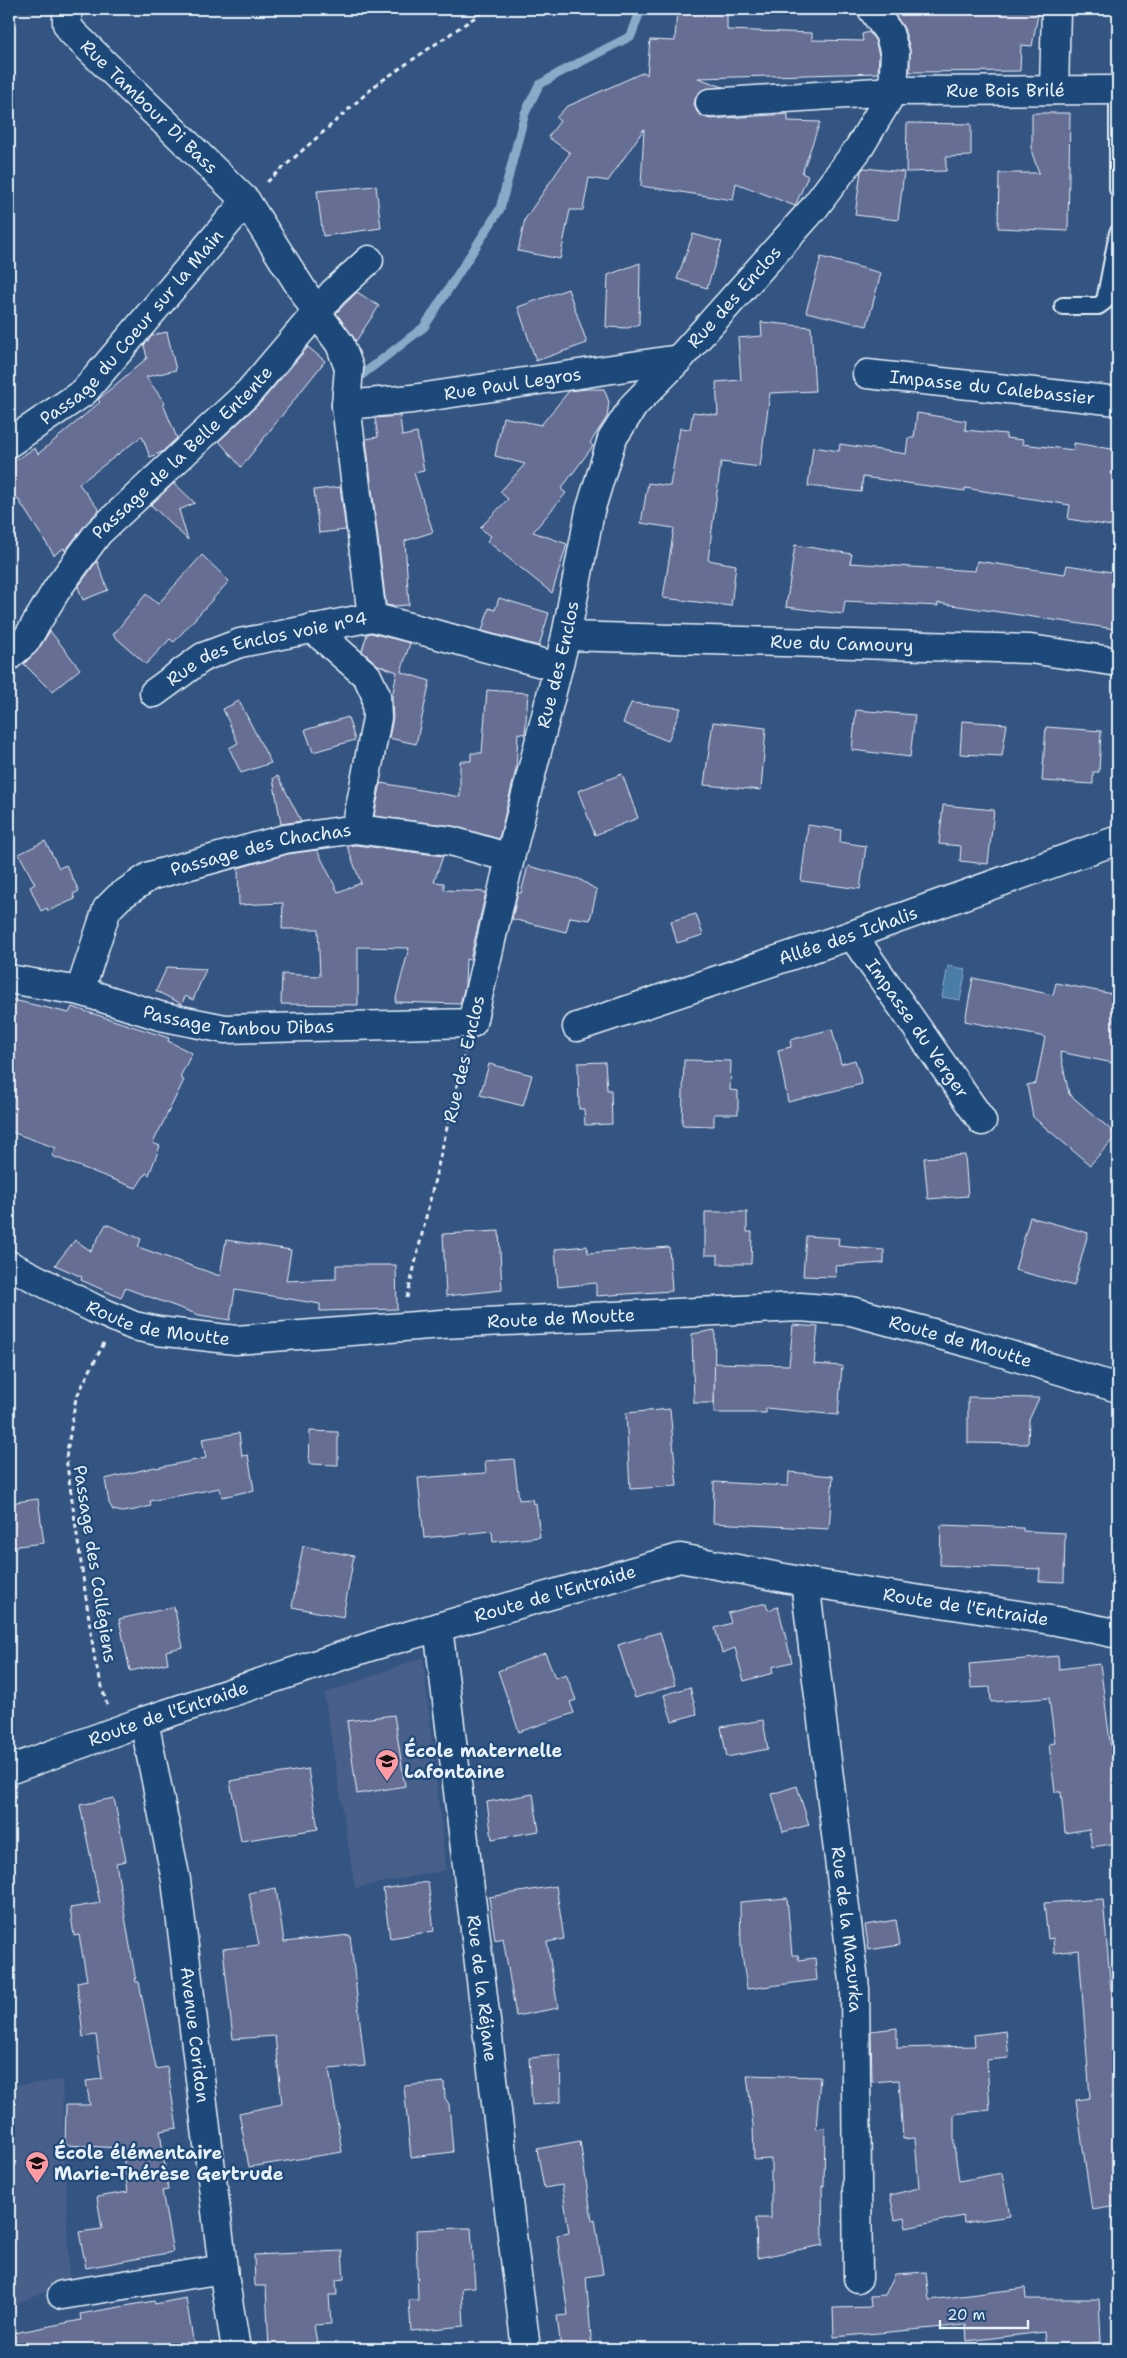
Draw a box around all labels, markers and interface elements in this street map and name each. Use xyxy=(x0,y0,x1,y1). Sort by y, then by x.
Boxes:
street label: Rue Tambour Di Bass xyxy=(75,35,223,179)
street label: Rue Bois Brilé xyxy=(946,78,1065,103)
street label: Passage du Coeur sur la Main xyxy=(35,224,229,431)
street label: Rue des Enclos xyxy=(682,241,787,354)
street label: Passage de la Belle Entente xyxy=(87,361,278,545)
street label: Rue Paul Legros xyxy=(442,362,583,406)
street label: Impasse du Calebassier xyxy=(888,364,1096,410)
street label: Rue des Enclos xyxy=(531,599,585,731)
street label: Rue des Enclos voie n°4 xyxy=(162,606,369,692)
street label: Rue du Camoury xyxy=(770,630,914,658)
street label: Passage des Chachas xyxy=(168,818,353,882)
street label: Allée des Ichalis xyxy=(775,901,921,971)
street label: Impasse du Verger xyxy=(860,954,974,1103)
street label: Rue des Enclos xyxy=(438,993,490,1125)
street label: Passage Tanbou Dibas xyxy=(140,999,335,1041)
street label: Route de Moutte xyxy=(82,1294,231,1351)
street label: Route de Moutte xyxy=(487,1303,635,1334)
street label: Route de Moutte xyxy=(886,1310,1035,1373)
street label: Passage des Collégiens xyxy=(68,1463,122,1665)
street label: Route de l'Entraide xyxy=(471,1559,639,1628)
street label: Route de l'Entraide xyxy=(881,1582,1050,1632)
street label: Route de l'Entraide xyxy=(85,1676,251,1752)
place label: École maternelle Lafontaine xyxy=(404,1737,563,1784)
school or university icon: École maternelle Lafontaine xyxy=(374,1748,400,1782)
street label: Rue de la Mazurka xyxy=(826,1845,867,2012)
street label: Rue de la Réjane xyxy=(461,1913,503,2063)
street label: Avenue Coridon xyxy=(175,1965,215,2104)
place label: École élémentaire Marie-Thérèse Gertrude xyxy=(54,2139,284,2186)
school or university icon: École élémentaire Marie-Thérèse Gertrude xyxy=(24,2150,50,2184)
scale bar xyxy=(940,2298,1027,2330)
text: 20 m xyxy=(947,2305,986,2325)

